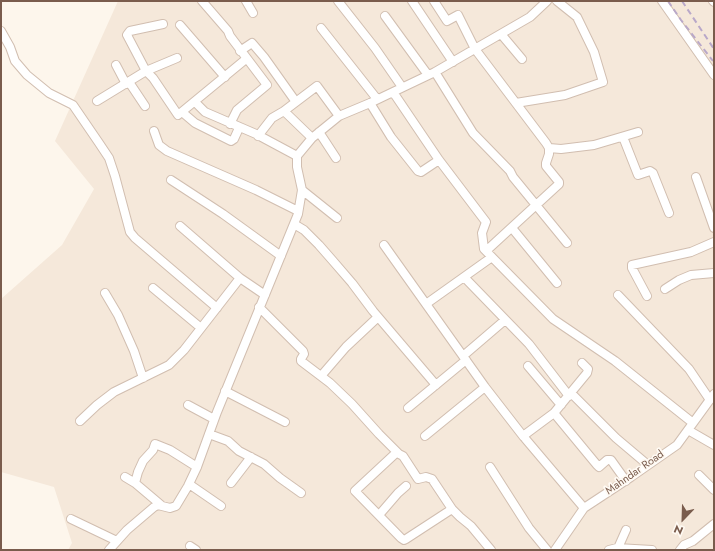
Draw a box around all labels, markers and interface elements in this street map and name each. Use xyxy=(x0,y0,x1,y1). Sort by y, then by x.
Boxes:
street label: Mahndar Road xyxy=(603,448,667,498)
north arrow xyxy=(663,499,703,539)
text: N xyxy=(671,521,685,539)

